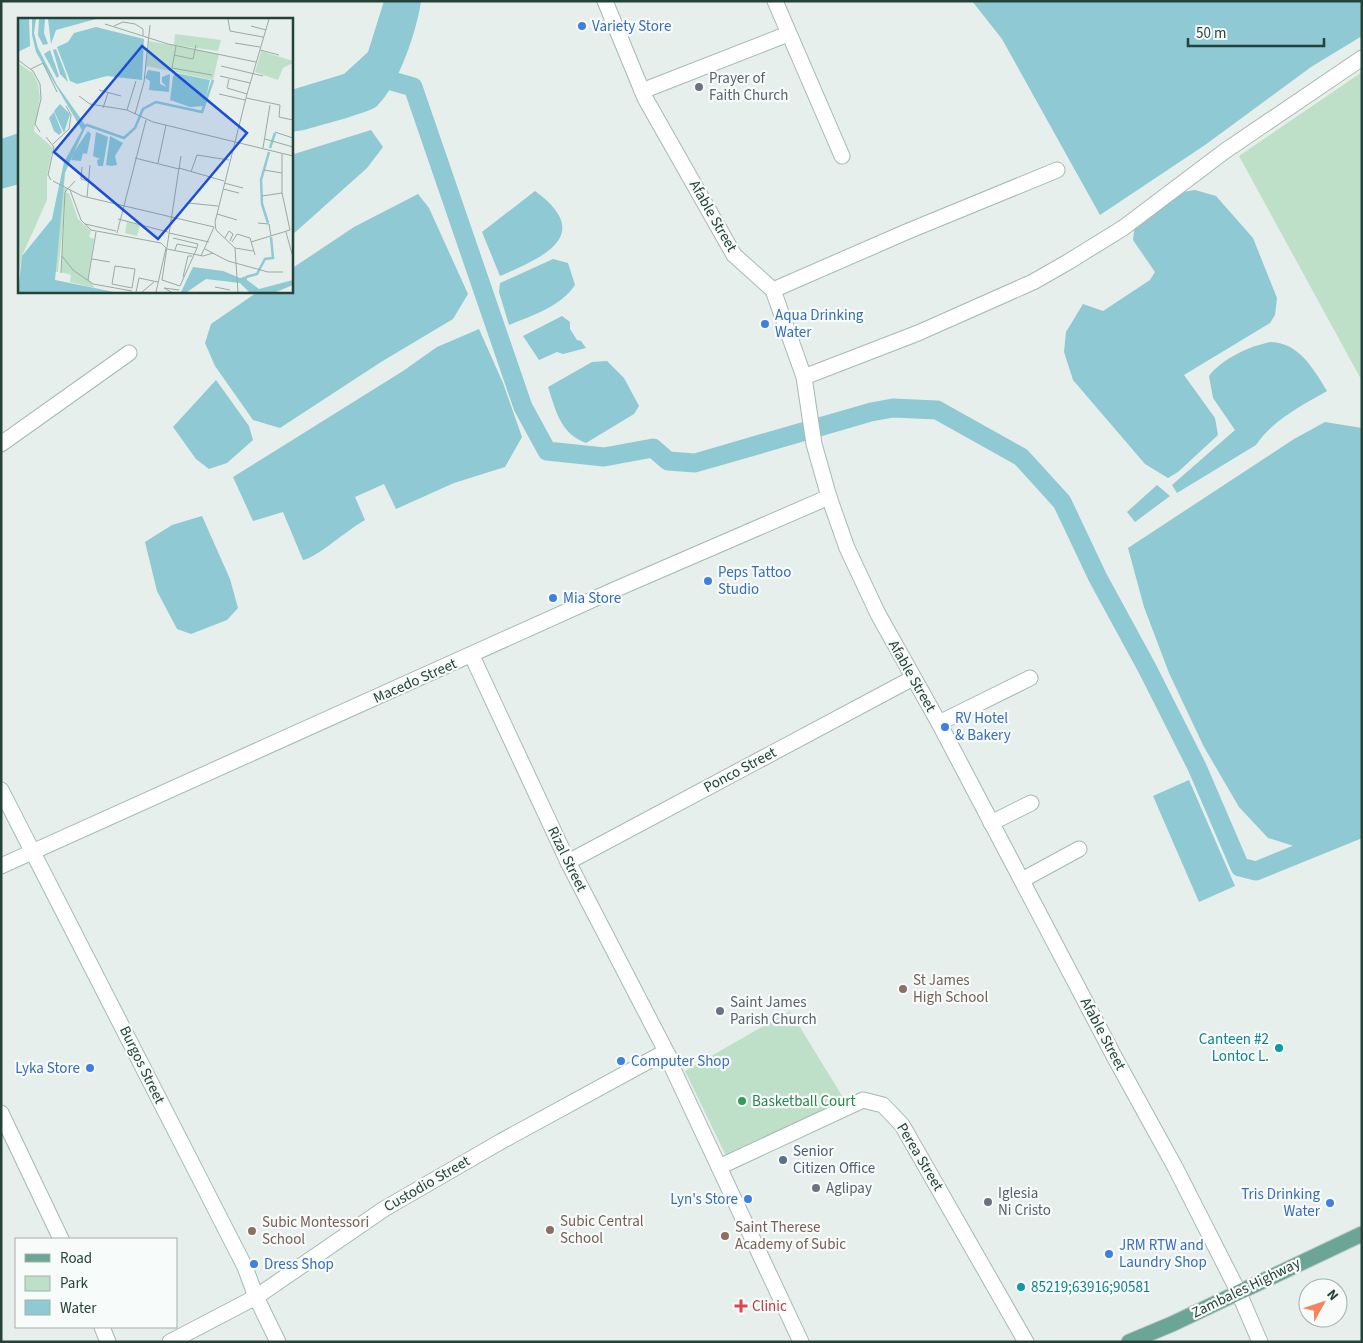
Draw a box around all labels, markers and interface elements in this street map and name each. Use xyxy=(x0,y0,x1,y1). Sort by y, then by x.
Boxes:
scale bar xyxy=(1188,15,1324,47)
place label: Variety Store xyxy=(592,16,671,37)
inset map xyxy=(18,18,292,292)
marker: Variety Store xyxy=(576,20,588,32)
text: 50 m xyxy=(1196,23,1226,44)
place label: Prayer of Faith Church xyxy=(709,68,788,106)
marker: Prayer of Faith Church xyxy=(693,81,705,93)
street label: Afable Street xyxy=(684,176,742,256)
place label: Aqua Drinking Water xyxy=(775,305,864,343)
marker: Aqua Drinking Water xyxy=(759,318,771,330)
place label: Peps Tattoo Studio xyxy=(718,562,791,600)
marker: Peps Tattoo Studio xyxy=(702,575,714,587)
place label: Mia Store xyxy=(563,588,621,609)
marker: Mia Store xyxy=(547,592,559,604)
street label: Afable Street xyxy=(883,636,941,716)
street label: Macedo Street xyxy=(370,653,460,709)
place label: RV Hotel & Bakery xyxy=(955,708,1011,746)
marker: RV Hotel & Bakery xyxy=(939,721,951,733)
street label: Ponco Street xyxy=(700,742,780,798)
street label: Rizal Street xyxy=(542,823,592,895)
place label: St James High School xyxy=(913,970,988,1008)
marker: St James High School xyxy=(897,983,909,995)
place label: Saint James Parish Church xyxy=(730,992,817,1030)
street label: Afable Street xyxy=(1075,994,1131,1074)
marker: Saint James Parish Church xyxy=(714,1005,726,1017)
street label: Burgos Street xyxy=(114,1022,170,1108)
place label: Canteen #2 Lontoc L. xyxy=(1199,1029,1269,1067)
marker: Canteen #2 Lontoc L. xyxy=(1273,1042,1285,1054)
place label: Computer Shop xyxy=(631,1051,730,1072)
marker: Computer Shop xyxy=(615,1055,627,1067)
place label: Lyka Store xyxy=(15,1058,80,1079)
marker: Lyka Store xyxy=(84,1062,96,1074)
place label: Basketball Court xyxy=(752,1091,856,1112)
marker: Basketball Court xyxy=(736,1095,748,1107)
street label: Perea Street xyxy=(891,1119,949,1195)
place label: Senior Citizen Office xyxy=(793,1141,875,1179)
street label: Custodio Street xyxy=(380,1151,474,1217)
marker: Senior Citizen Office xyxy=(777,1154,789,1166)
place label: Aglipay xyxy=(826,1178,872,1199)
marker: Aglipay xyxy=(810,1182,822,1194)
place label: Iglesia Ni Cristo xyxy=(998,1183,1051,1221)
place label: Tris Drinking Water xyxy=(1241,1184,1321,1222)
place label: Lyn's Store xyxy=(670,1189,738,1210)
marker: Lyn's Store xyxy=(742,1193,754,1205)
marker: Iglesia Ni Cristo xyxy=(982,1196,994,1208)
marker: Tris Drinking Water xyxy=(1324,1197,1336,1209)
place label: Subic Central School xyxy=(560,1211,644,1249)
place label: Subic Montessori School xyxy=(262,1212,369,1250)
place label: Saint Therese Academy of Subic xyxy=(735,1217,846,1255)
marker: Subic Central School xyxy=(544,1224,556,1236)
marker: Subic Montessori School xyxy=(246,1225,258,1237)
marker: Saint Therese Academy of Subic xyxy=(719,1230,731,1242)
place label: JRM RTW and Laundry Shop xyxy=(1119,1235,1207,1273)
legend xyxy=(15,1238,178,1328)
text: Road xyxy=(60,1248,92,1269)
marker: JRM RTW and Laundry Shop xyxy=(1103,1248,1115,1260)
street label: Zambales Highway xyxy=(1188,1253,1304,1323)
place label: Dress Shop xyxy=(264,1254,334,1275)
marker: Dress Shop xyxy=(248,1258,260,1270)
text: Park xyxy=(60,1273,89,1294)
place label: 85219;63916;90581 xyxy=(1031,1277,1150,1298)
north arrow xyxy=(1298,1278,1348,1328)
marker: 85219;63916;90581 xyxy=(1015,1281,1027,1293)
text: N xyxy=(1322,1285,1343,1305)
place label: Clinic xyxy=(752,1296,787,1317)
text: Water xyxy=(60,1298,97,1319)
marker: Clinic xyxy=(734,1299,748,1313)

